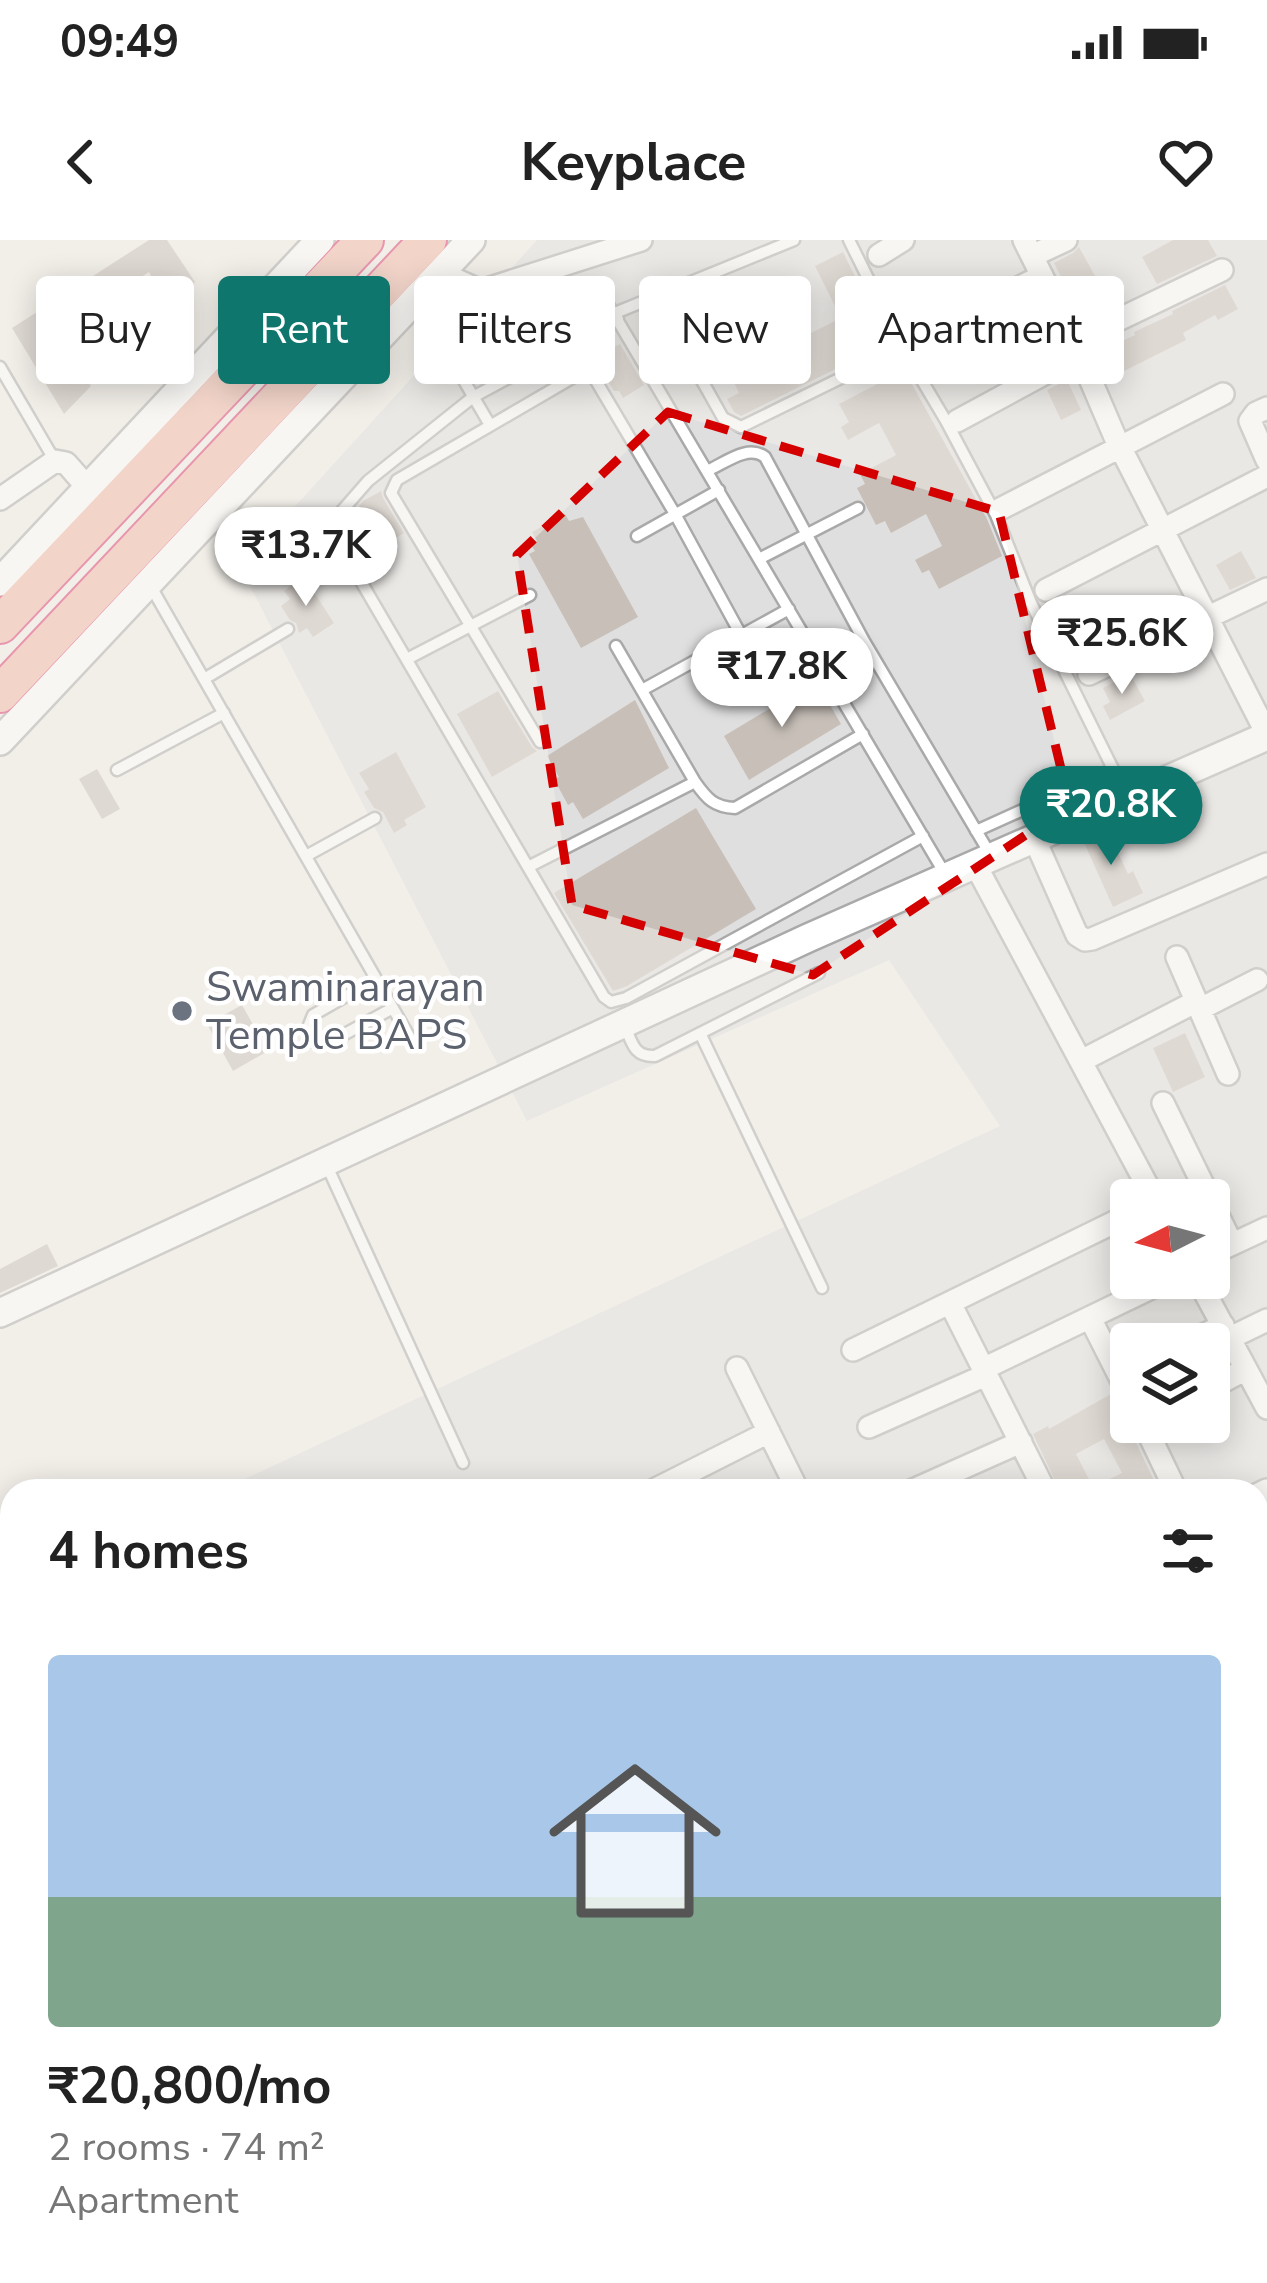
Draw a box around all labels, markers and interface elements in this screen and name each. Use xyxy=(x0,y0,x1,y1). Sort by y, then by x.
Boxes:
text: 09:49 xyxy=(60,12,179,73)
text: Keyplace xyxy=(521,125,746,199)
icon: back xyxy=(48,129,114,195)
icon: heart xyxy=(1153,129,1219,195)
chip: Buy xyxy=(36,276,194,384)
chip: Rent xyxy=(218,276,390,384)
chip: Filters xyxy=(414,276,615,384)
chip: New xyxy=(639,276,811,384)
chip: Apartment xyxy=(835,276,1124,384)
pin: ₹13.7K xyxy=(208,507,404,609)
text: ₹13.7K xyxy=(241,519,371,572)
pin: ₹25.6K xyxy=(1024,595,1220,697)
text: ₹25.6K xyxy=(1057,607,1187,660)
pin: ₹17.8K xyxy=(684,628,880,730)
text: ₹17.8K xyxy=(717,640,847,693)
pin: ₹20.8K xyxy=(1013,766,1209,868)
text: ₹20.8K xyxy=(1046,778,1176,831)
place label: Swaminarayan Temple BAPS xyxy=(206,959,485,1064)
marker: Swaminarayan Temple BAPS xyxy=(169,998,195,1024)
north arrow xyxy=(1110,1179,1230,1299)
map controls xyxy=(1110,1179,1230,1443)
button: layers xyxy=(1110,1323,1230,1443)
text: 4 homes xyxy=(48,1516,249,1586)
icon: filters xyxy=(1155,1518,1221,1584)
icon: home xyxy=(527,1733,743,1949)
text: ₹20,800/mo xyxy=(48,2051,331,2121)
text: 2 rooms · 74 m² xyxy=(48,2121,325,2174)
text: Apartment xyxy=(48,2174,238,2227)

